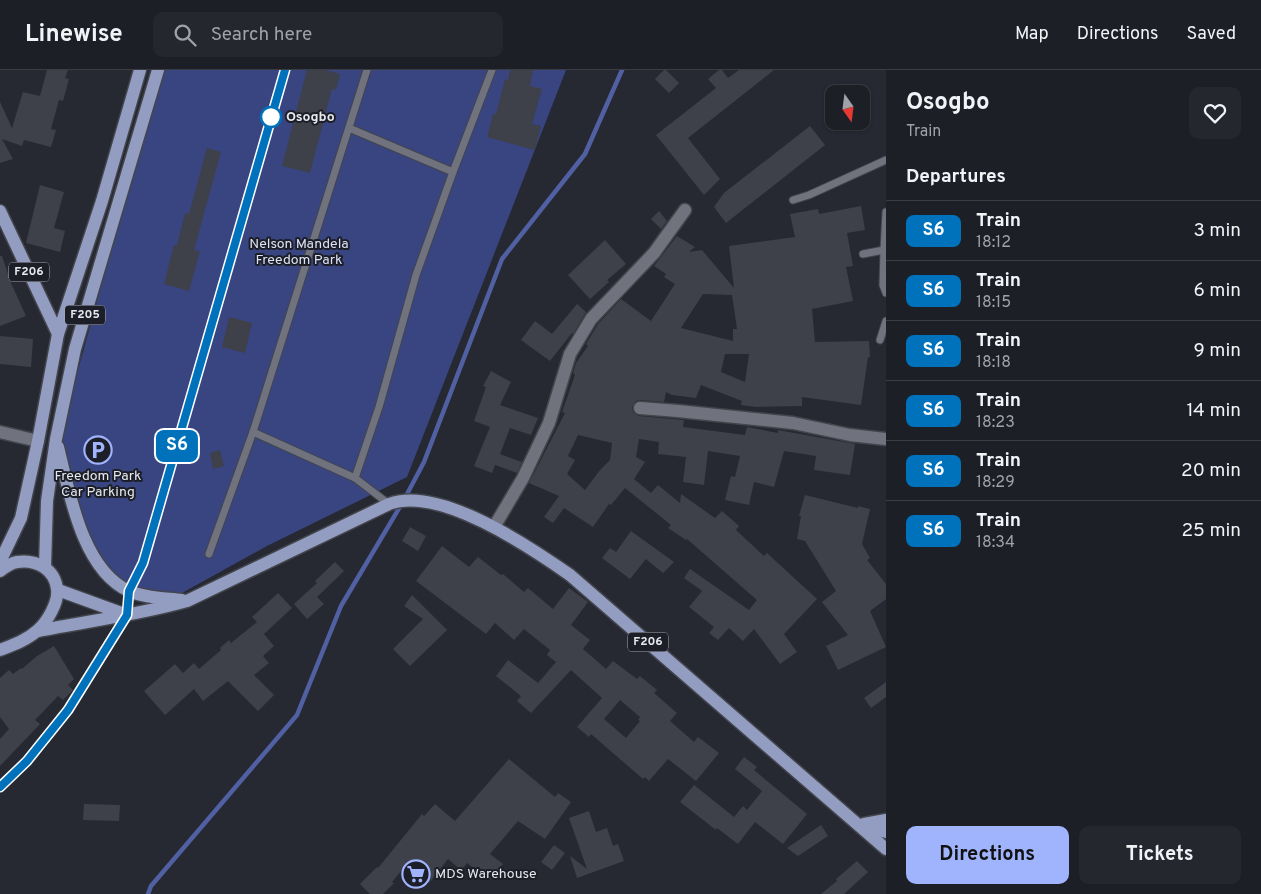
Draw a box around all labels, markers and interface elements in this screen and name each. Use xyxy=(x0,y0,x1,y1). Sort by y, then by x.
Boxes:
search box xyxy=(153,12,503,57)
text: Linewise xyxy=(25,20,123,50)
icon: search xyxy=(171,21,199,49)
text: Search here xyxy=(211,23,312,47)
text: Map xyxy=(1015,23,1049,46)
text: Directions xyxy=(1077,23,1159,46)
text: Saved xyxy=(1187,23,1236,46)
north arrow xyxy=(825,85,870,130)
map controls xyxy=(825,85,870,130)
button: heart xyxy=(1189,87,1241,139)
text: Osogbo xyxy=(906,88,989,118)
marker: Osogbo xyxy=(260,106,282,128)
place label: Osogbo xyxy=(286,109,335,126)
text: Train xyxy=(906,122,941,142)
text: Departures xyxy=(906,165,1006,189)
text: Train xyxy=(976,209,1021,233)
text: S6 xyxy=(922,219,945,242)
text: 3 min xyxy=(1193,219,1241,243)
text: 18:12 xyxy=(976,233,1011,253)
park label: Nelson Mandela Freedom Park xyxy=(249,236,349,269)
road number: F206 xyxy=(9,262,49,282)
text: Train xyxy=(976,269,1021,293)
text: S6 xyxy=(922,279,945,302)
text: 6 min xyxy=(1194,279,1241,303)
text: 18:15 xyxy=(976,293,1011,313)
road number: F205 xyxy=(65,306,105,324)
text: Train xyxy=(976,329,1021,353)
text: S6 xyxy=(922,339,945,362)
text: 9 min xyxy=(1194,339,1241,363)
text: 18:18 xyxy=(976,353,1011,373)
text: Train xyxy=(976,389,1021,413)
text: S6 xyxy=(922,399,945,422)
text: 14 min xyxy=(1186,399,1241,423)
text: 18:23 xyxy=(976,413,1015,433)
line badge: S6 xyxy=(154,430,200,462)
text: S6 xyxy=(166,434,188,457)
parking icon: Freedom Park Car Parking xyxy=(83,435,113,465)
text: Train xyxy=(976,449,1021,473)
text: S6 xyxy=(922,459,945,482)
text: 20 min xyxy=(1181,459,1241,483)
place label: Freedom Park Car Parking xyxy=(54,468,142,501)
text: 18:29 xyxy=(976,473,1015,493)
text: Train xyxy=(976,509,1021,533)
text: S6 xyxy=(922,519,945,542)
text: 25 min xyxy=(1181,519,1241,543)
text: 18:34 xyxy=(976,533,1015,553)
road number: F206 xyxy=(628,632,668,652)
button: Directions xyxy=(906,826,1069,884)
button: Tickets xyxy=(1079,826,1241,884)
supermarket icon: MDS Warehouse xyxy=(401,859,431,889)
place label: MDS Warehouse xyxy=(435,866,536,883)

